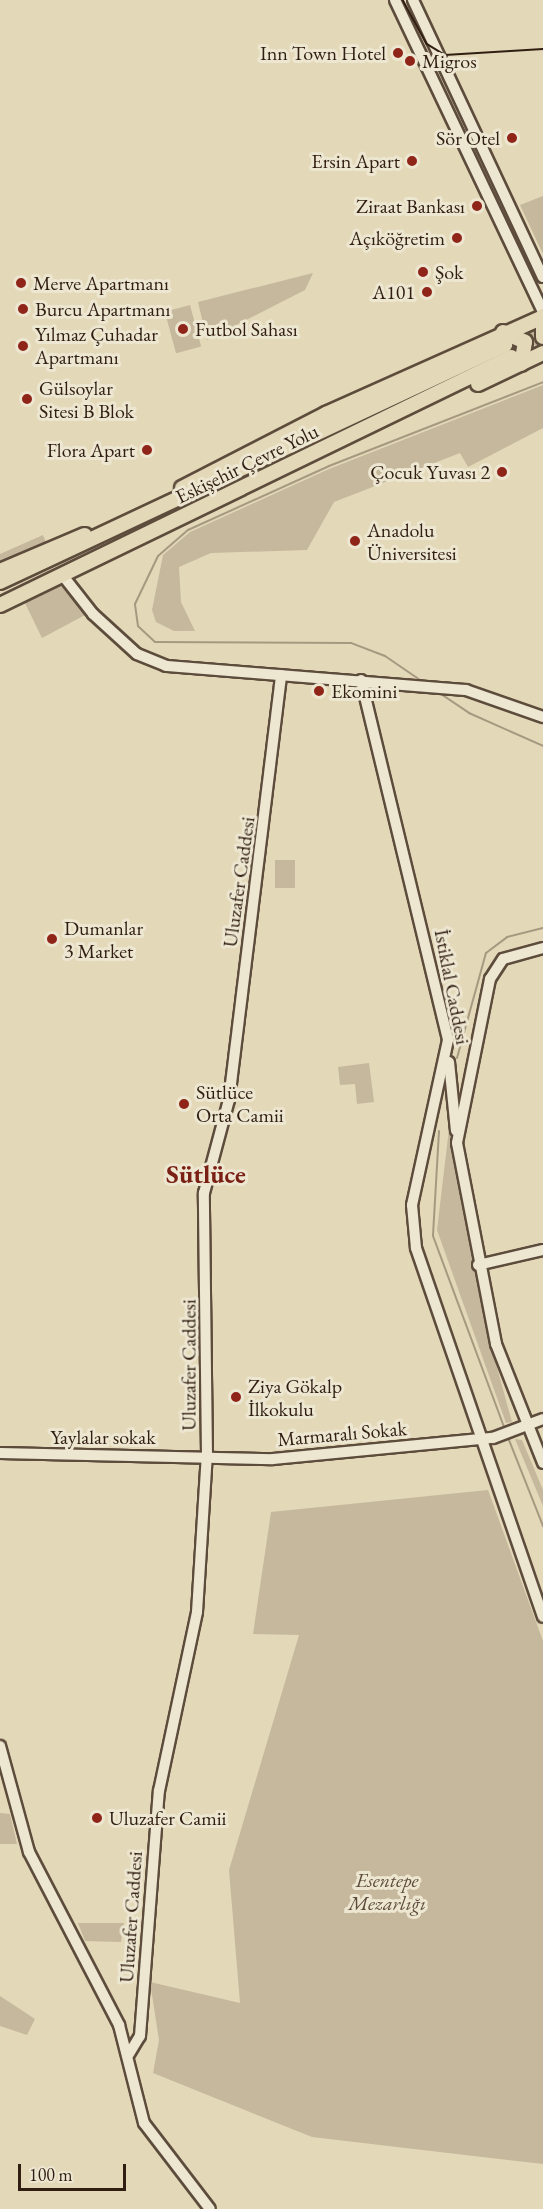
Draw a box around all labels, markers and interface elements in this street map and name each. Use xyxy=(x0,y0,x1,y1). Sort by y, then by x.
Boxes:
place label: Inn Town Hotel xyxy=(260,41,386,65)
marker: Inn Town Hotel xyxy=(391,46,405,60)
place label: Migros xyxy=(422,49,477,73)
marker: Migros xyxy=(403,54,417,68)
place label: Sör Otel xyxy=(436,126,500,150)
marker: Sör Otel xyxy=(505,131,519,145)
place label: Ersin Apart xyxy=(311,149,400,173)
marker: Ersin Apart xyxy=(405,154,419,168)
place label: Ziraat Bankası xyxy=(356,194,465,218)
marker: Ziraat Bankası xyxy=(470,199,484,213)
place label: Açıköğretim xyxy=(349,226,445,250)
marker: Açıköğretim xyxy=(450,231,464,245)
place label: Şok xyxy=(435,260,463,284)
marker: Şok xyxy=(416,265,430,279)
place label: Merve Apartmanı xyxy=(33,271,169,295)
marker: Merve Apartmanı xyxy=(14,276,28,290)
place label: A101 xyxy=(372,280,415,304)
marker: A101 xyxy=(420,285,434,299)
place label: Burcu Apartmanı xyxy=(35,297,170,321)
marker: Burcu Apartmanı xyxy=(16,302,30,316)
place label: Futbol Sahası xyxy=(195,317,298,341)
place label: Yılmaz Çuhadar Apartmanı xyxy=(35,322,158,369)
marker: Futbol Sahası xyxy=(176,322,190,336)
marker: Yılmaz Çuhadar Apartmanı xyxy=(16,339,30,353)
place label: Gülsoylar Sitesi B Blok xyxy=(39,376,134,423)
marker: Gülsoylar Sitesi B Blok xyxy=(20,392,34,406)
street label: Eskişehir Çevre Yolu xyxy=(172,419,322,509)
place label: Flora Apart xyxy=(47,438,135,462)
marker: Flora Apart xyxy=(140,443,154,457)
place label: Çocuk Yuvası 2 xyxy=(370,460,490,484)
marker: Çocuk Yuvası 2 xyxy=(495,465,509,479)
place label: Anadolu Üniversitesi xyxy=(367,518,457,565)
marker: Anadolu Üniversitesi xyxy=(348,534,362,548)
place label: Ekomini xyxy=(331,679,397,703)
marker: Ekomini xyxy=(312,684,326,698)
street label: Uluzafer Caddesi xyxy=(218,815,260,949)
place label: Dumanlar 3 Market xyxy=(64,916,143,963)
street label: İstiklal Caddesi xyxy=(429,927,475,1047)
marker: Dumanlar 3 Market xyxy=(45,932,59,946)
place label: Sütlüce Orta Camii xyxy=(196,1080,284,1127)
marker: Sütlüce Orta Camii xyxy=(177,1097,191,1111)
district label: Sütlüce xyxy=(166,1159,246,1191)
street label: Uluzafer Caddesi xyxy=(177,1299,201,1431)
place label: Ziya Gökalp İlkokulu xyxy=(248,1374,342,1421)
marker: Ziya Gökalp İlkokulu xyxy=(229,1390,243,1404)
street label: Marmaralı Sokak xyxy=(276,1416,408,1452)
street label: Yaylalar sokak xyxy=(50,1425,156,1449)
place label: Uluzafer Camii xyxy=(109,1806,226,1830)
marker: Uluzafer Camii xyxy=(90,1811,104,1825)
street label: Uluzafer Caddesi xyxy=(114,1851,148,1983)
park label: Esentepe Mezarlığı xyxy=(348,1868,426,1915)
scale bar xyxy=(21,2152,129,2190)
text: 100 m xyxy=(29,2163,73,2186)

